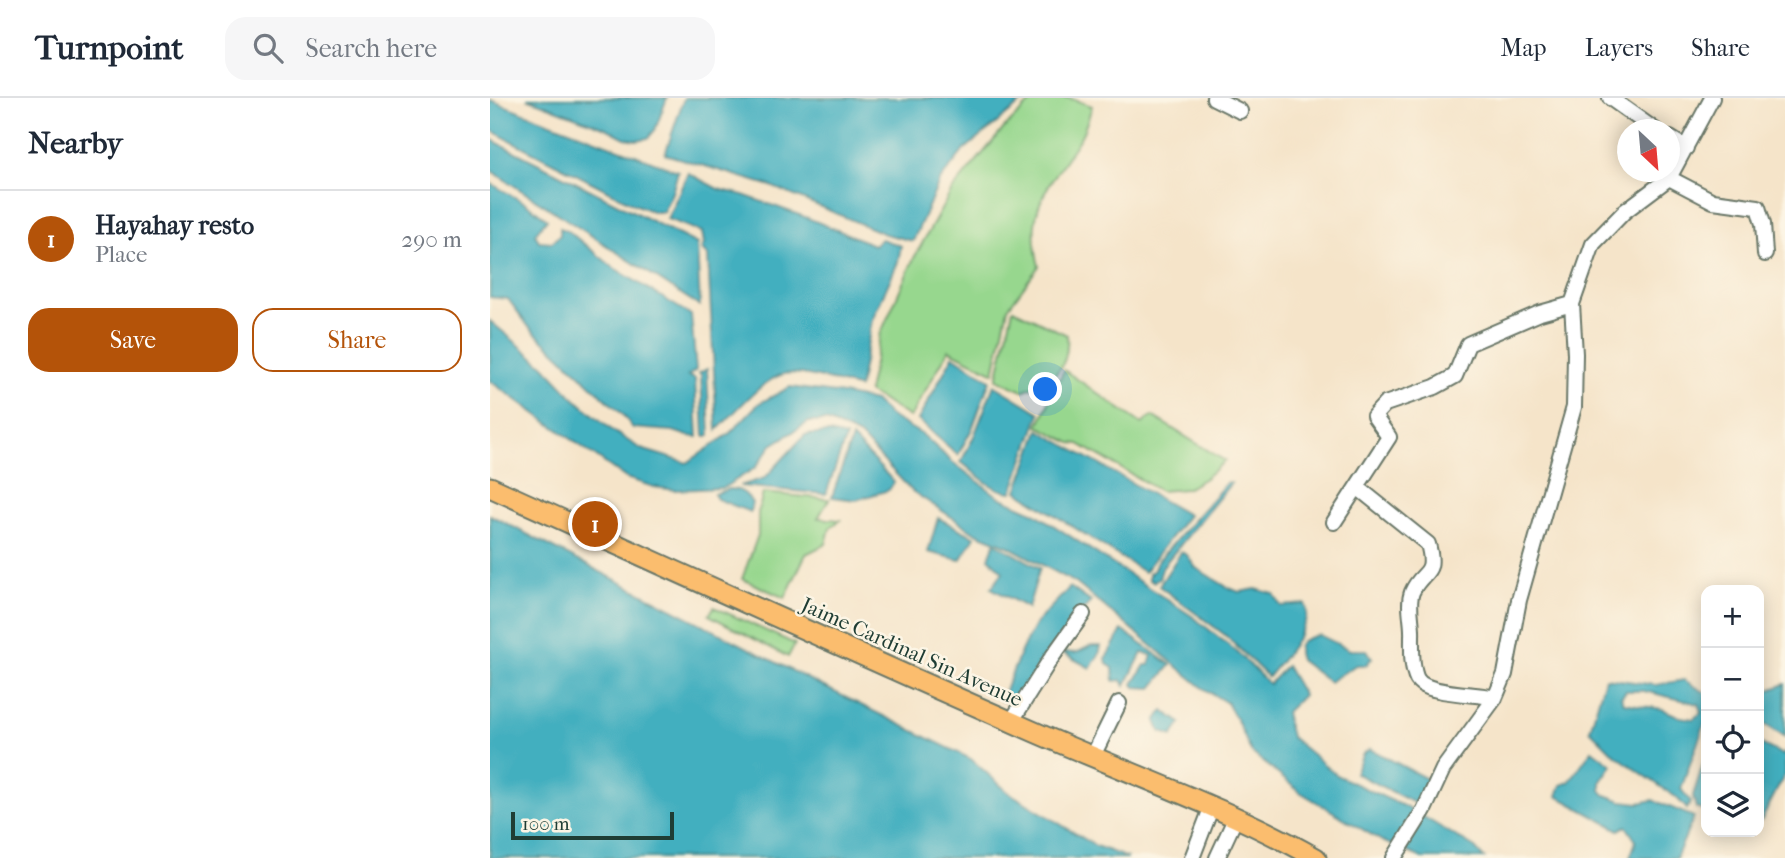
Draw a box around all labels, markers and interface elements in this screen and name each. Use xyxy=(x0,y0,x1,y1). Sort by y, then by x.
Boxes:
search box xyxy=(225,17,715,80)
text: Turnpoint xyxy=(35,29,183,68)
icon: search xyxy=(249,29,287,67)
text: Search here xyxy=(305,33,437,64)
text: Map xyxy=(1501,34,1547,62)
text: Layers xyxy=(1585,34,1653,62)
text: Share xyxy=(1691,34,1750,62)
north arrow xyxy=(1617,119,1680,182)
text: Nearby xyxy=(28,126,123,161)
text: Hayahay resto xyxy=(95,210,254,241)
text: 1 xyxy=(47,226,55,253)
text: 290 m xyxy=(401,226,462,253)
text: Place xyxy=(95,241,147,268)
button: Save xyxy=(28,308,238,372)
button: Share xyxy=(252,308,462,372)
your location xyxy=(1028,372,1062,406)
pin: 1 xyxy=(572,498,618,550)
map controls xyxy=(1701,585,1764,837)
button: + xyxy=(1701,585,1764,648)
street label: Jaime Cardinal Sin Avenue xyxy=(796,592,1026,712)
button: − xyxy=(1701,648,1764,711)
button: locate xyxy=(1701,711,1764,774)
button: layers xyxy=(1701,774,1764,837)
scale bar xyxy=(511,809,674,841)
text: 100 m xyxy=(522,813,570,835)

